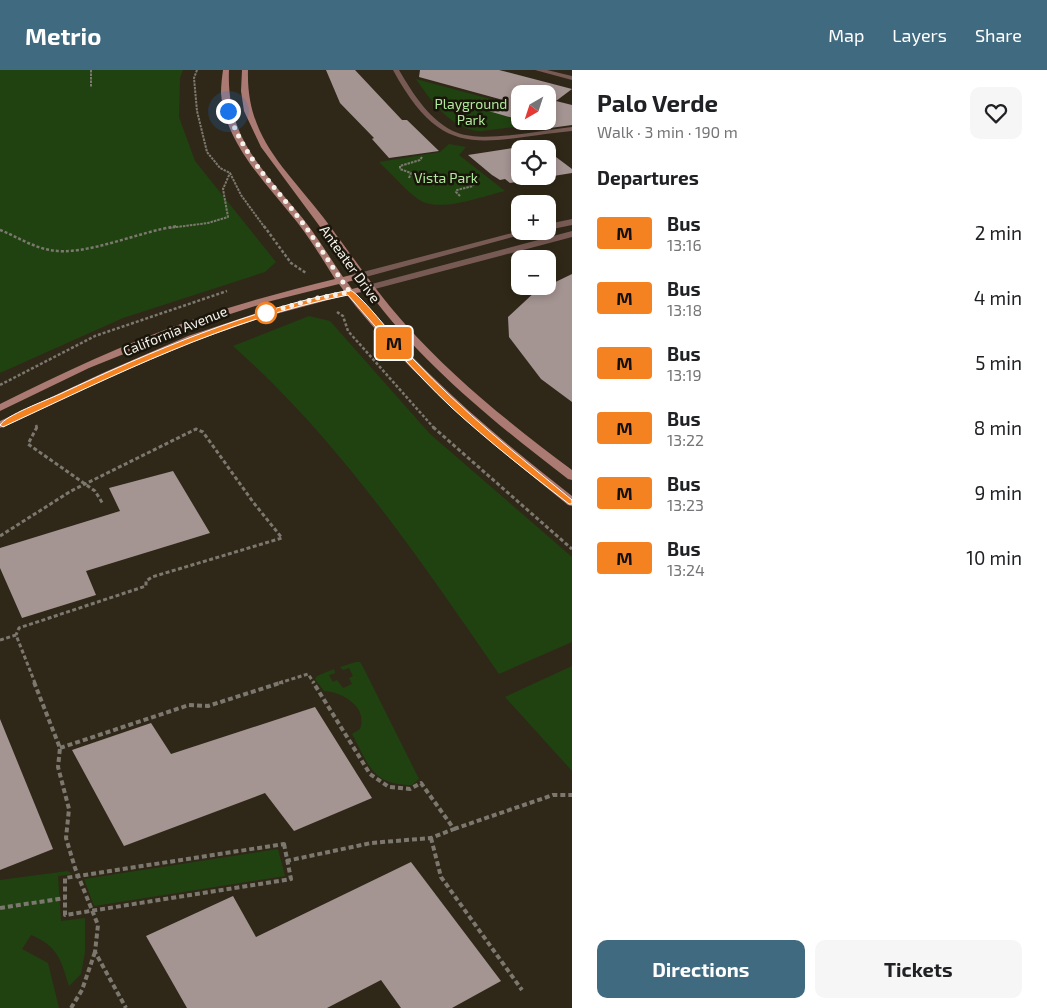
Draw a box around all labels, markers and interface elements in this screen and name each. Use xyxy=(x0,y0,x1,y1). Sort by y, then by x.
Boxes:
text: Metrio xyxy=(25,21,101,50)
text: Map xyxy=(828,24,864,46)
text: Layers xyxy=(892,24,947,46)
text: Share xyxy=(975,24,1022,46)
north arrow xyxy=(511,85,556,130)
map controls xyxy=(511,85,556,295)
button: heart xyxy=(970,87,1022,139)
text: Palo Verde xyxy=(597,88,718,117)
park label: Playground Park xyxy=(435,95,507,128)
your location xyxy=(216,99,241,124)
text: Walk · 3 min · 190 m xyxy=(597,122,738,141)
button: locate xyxy=(511,140,556,185)
text: Departures xyxy=(597,166,699,189)
park label: Vista Park xyxy=(414,169,478,186)
button: + xyxy=(511,195,556,240)
text: Bus xyxy=(667,212,701,235)
text: 2 min xyxy=(975,221,1022,244)
street label: Anteater Drive xyxy=(317,222,384,306)
text: M xyxy=(616,222,633,244)
text: 13:16 xyxy=(667,235,702,254)
button: − xyxy=(511,250,556,295)
text: Bus xyxy=(667,277,701,300)
text: 4 min xyxy=(974,286,1022,309)
text: M xyxy=(616,287,633,309)
text: 13:18 xyxy=(667,300,702,319)
street label: California Avenue xyxy=(120,302,229,359)
unlabelled marker xyxy=(255,302,277,324)
line badge: M xyxy=(378,327,410,359)
text: M xyxy=(386,332,402,354)
text: Bus xyxy=(667,342,701,365)
text: 5 min xyxy=(975,351,1022,374)
text: M xyxy=(616,352,633,374)
text: 13:19 xyxy=(667,365,702,384)
text: Bus xyxy=(667,407,701,430)
text: 8 min xyxy=(974,416,1022,439)
text: M xyxy=(616,417,633,439)
text: 13:22 xyxy=(667,430,704,449)
text: Bus xyxy=(667,472,701,495)
text: 9 min xyxy=(974,481,1022,504)
text: M xyxy=(616,482,633,504)
text: 13:23 xyxy=(667,495,704,514)
text: Bus xyxy=(667,537,701,560)
text: 10 min xyxy=(966,546,1022,569)
text: M xyxy=(616,547,633,569)
text: 13:24 xyxy=(667,560,705,579)
button: Directions xyxy=(597,940,805,998)
button: Tickets xyxy=(815,940,1022,998)

